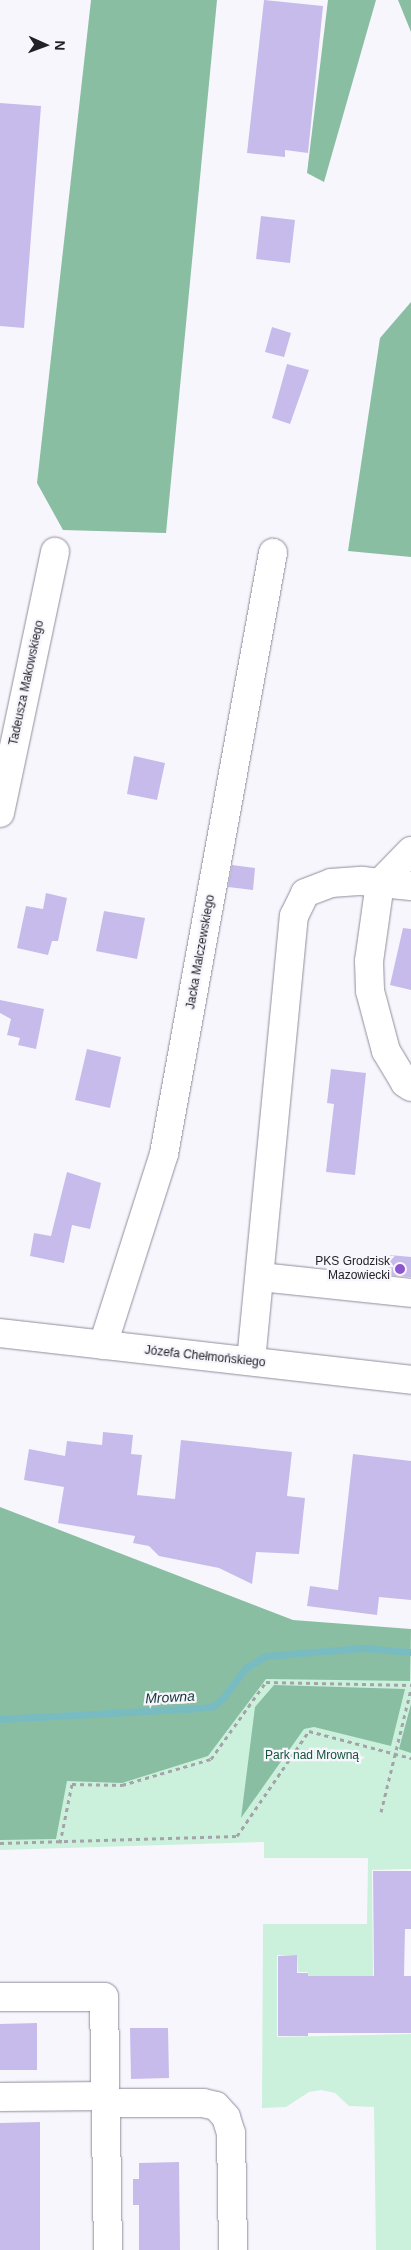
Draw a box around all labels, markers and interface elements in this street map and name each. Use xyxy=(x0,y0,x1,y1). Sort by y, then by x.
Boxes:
north arrow xyxy=(20,20,70,70)
text: N xyxy=(52,40,68,51)
street label: Tadeusza Makowskiego xyxy=(7,619,47,747)
street label: Jacka Malczewskiego xyxy=(184,894,218,1010)
place label: PKS Grodzisk Mazowiecki xyxy=(315,1255,390,1283)
marker: PKS Grodzisk Mazowiecki xyxy=(394,1263,406,1275)
street label: Józefa Chełmońskiego xyxy=(144,1343,266,1371)
water label: Mrowna xyxy=(145,1687,195,1707)
park label: Park nad Mrowną xyxy=(265,1749,359,1763)

